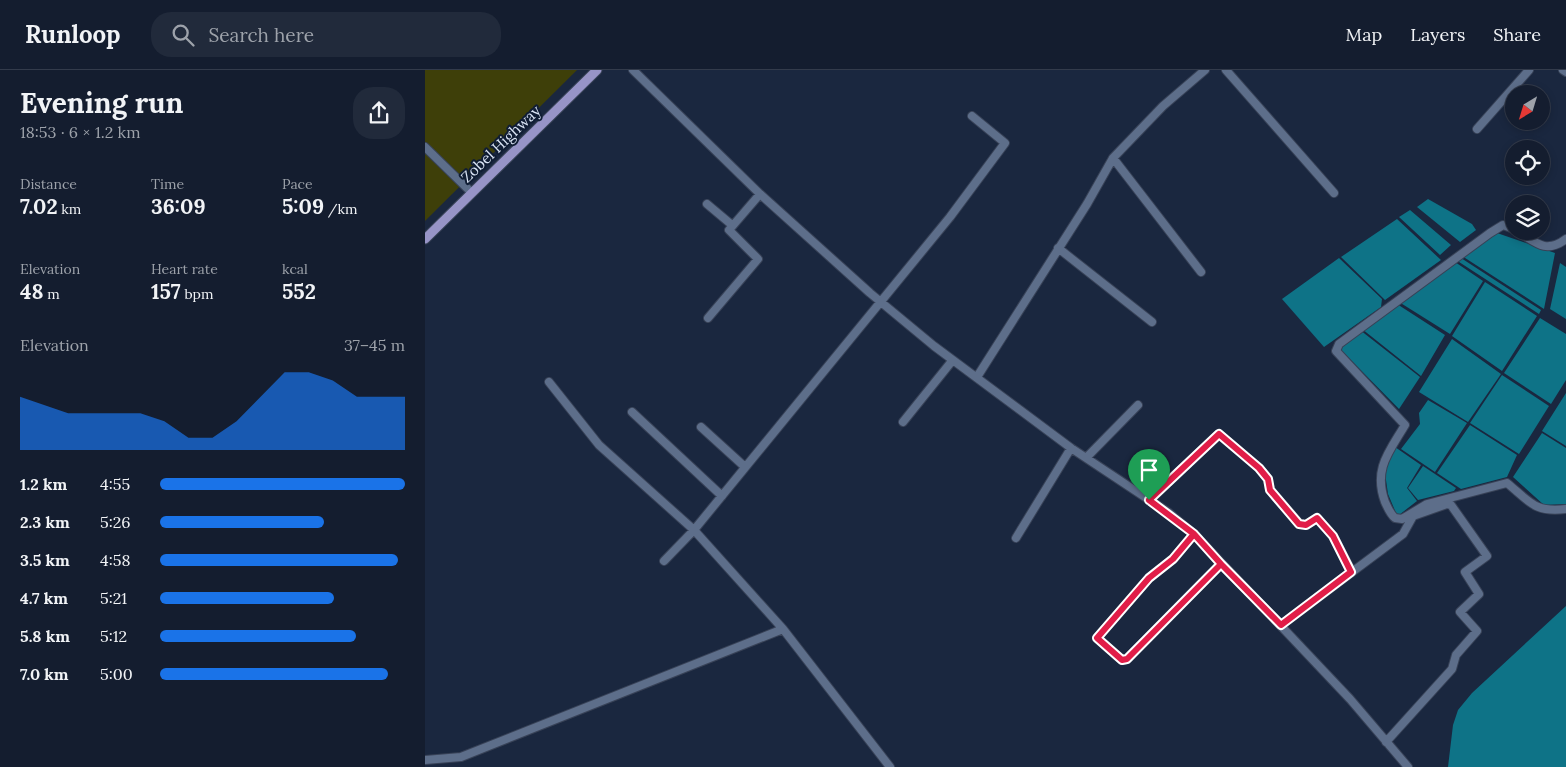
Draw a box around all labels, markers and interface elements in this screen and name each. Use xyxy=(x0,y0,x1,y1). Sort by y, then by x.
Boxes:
search box xyxy=(151,12,501,57)
text: Runloop xyxy=(25,19,121,50)
icon: search xyxy=(169,21,197,49)
text: Search here xyxy=(209,23,314,47)
text: Map xyxy=(1346,23,1382,46)
text: Layers xyxy=(1410,23,1465,46)
text: Share xyxy=(1493,23,1541,46)
text: Evening run xyxy=(20,85,183,121)
north arrow xyxy=(1505,85,1550,130)
map controls xyxy=(1505,85,1550,240)
button: share xyxy=(353,87,405,139)
street label: Zobel Highway xyxy=(457,101,545,186)
text: 18:53 · 6 × 1.2 km xyxy=(20,122,140,142)
button: locate xyxy=(1505,140,1550,185)
text: Distance xyxy=(20,175,77,193)
text: Time xyxy=(151,175,184,193)
text: Pace xyxy=(282,175,313,193)
text: 7.02 xyxy=(20,193,58,220)
text: 36:09 xyxy=(151,193,206,220)
text: 5:09 xyxy=(282,193,324,220)
button: layers xyxy=(1505,195,1550,240)
text: km xyxy=(58,200,81,218)
text: /km xyxy=(324,200,357,218)
text: Elevation xyxy=(20,260,80,278)
text: Heart rate xyxy=(151,260,218,278)
text: kcal xyxy=(282,260,308,278)
text: 48 xyxy=(20,278,44,305)
text: 157 xyxy=(151,278,181,305)
text: 552 xyxy=(282,278,316,305)
text: m xyxy=(44,285,60,303)
text: bpm xyxy=(181,285,213,303)
text: Elevation xyxy=(20,335,89,355)
text: 37–45 m xyxy=(344,335,405,355)
pin xyxy=(1128,449,1170,500)
icon: arrive xyxy=(1135,456,1163,484)
text: 1.2 km xyxy=(20,474,67,494)
text: 4:55 xyxy=(100,474,130,494)
text: 2.3 km xyxy=(20,512,70,532)
text: 5:26 xyxy=(100,512,131,532)
text: 3.5 km xyxy=(20,550,70,570)
text: 4:58 xyxy=(100,550,130,570)
text: 4.7 km xyxy=(20,588,68,608)
text: 5:21 xyxy=(100,588,127,608)
text: 5.8 km xyxy=(20,626,70,646)
text: 5:12 xyxy=(100,626,127,646)
text: 7.0 km xyxy=(20,664,69,684)
text: 5:00 xyxy=(100,664,133,684)

